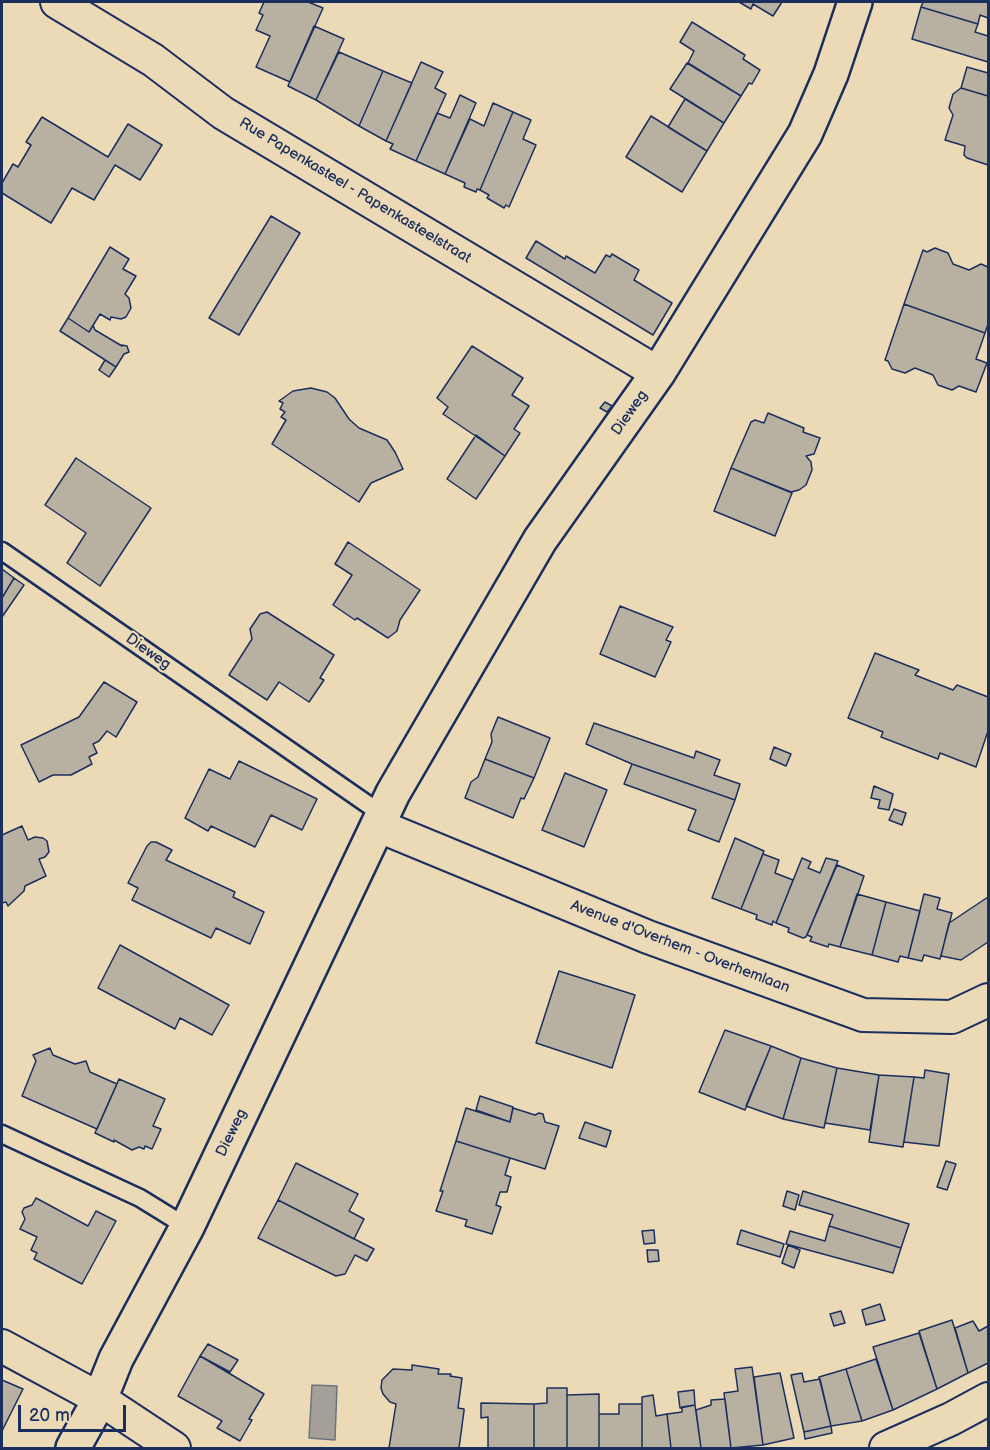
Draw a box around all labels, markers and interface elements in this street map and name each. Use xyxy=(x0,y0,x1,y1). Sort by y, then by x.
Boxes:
street label: Rue Papenkasteel - Papenkasteelstraat xyxy=(236,114,474,268)
street label: Dieweg xyxy=(608,387,652,439)
street label: Dieweg xyxy=(122,630,174,674)
street label: Avenue d'Overhem - Overhemlaan xyxy=(568,897,792,997)
street label: Dieweg xyxy=(213,1106,251,1160)
scale bar xyxy=(21,1393,129,1431)
text: 20 m xyxy=(29,1405,70,1426)

